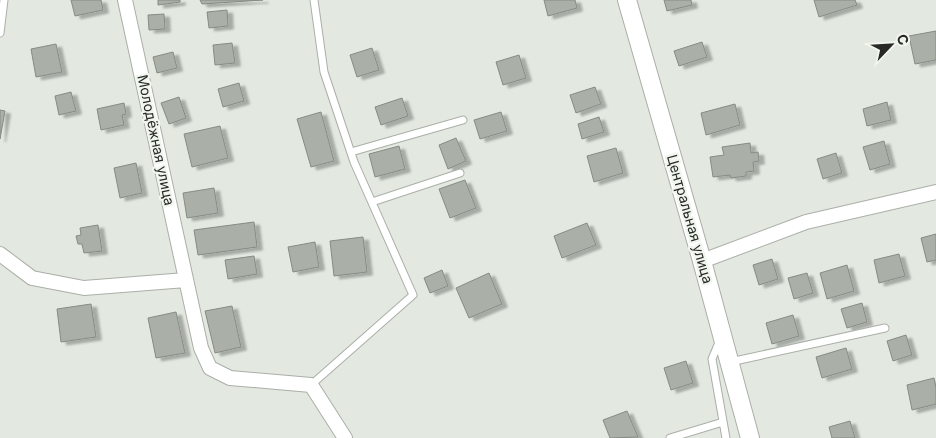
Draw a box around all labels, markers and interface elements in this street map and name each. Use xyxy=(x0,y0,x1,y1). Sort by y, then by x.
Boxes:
north arrow xyxy=(866,20,916,70)
text: С xyxy=(893,31,913,48)
street label: Молодёжная улица xyxy=(134,73,179,207)
street label: Центральная улица xyxy=(664,152,717,285)

